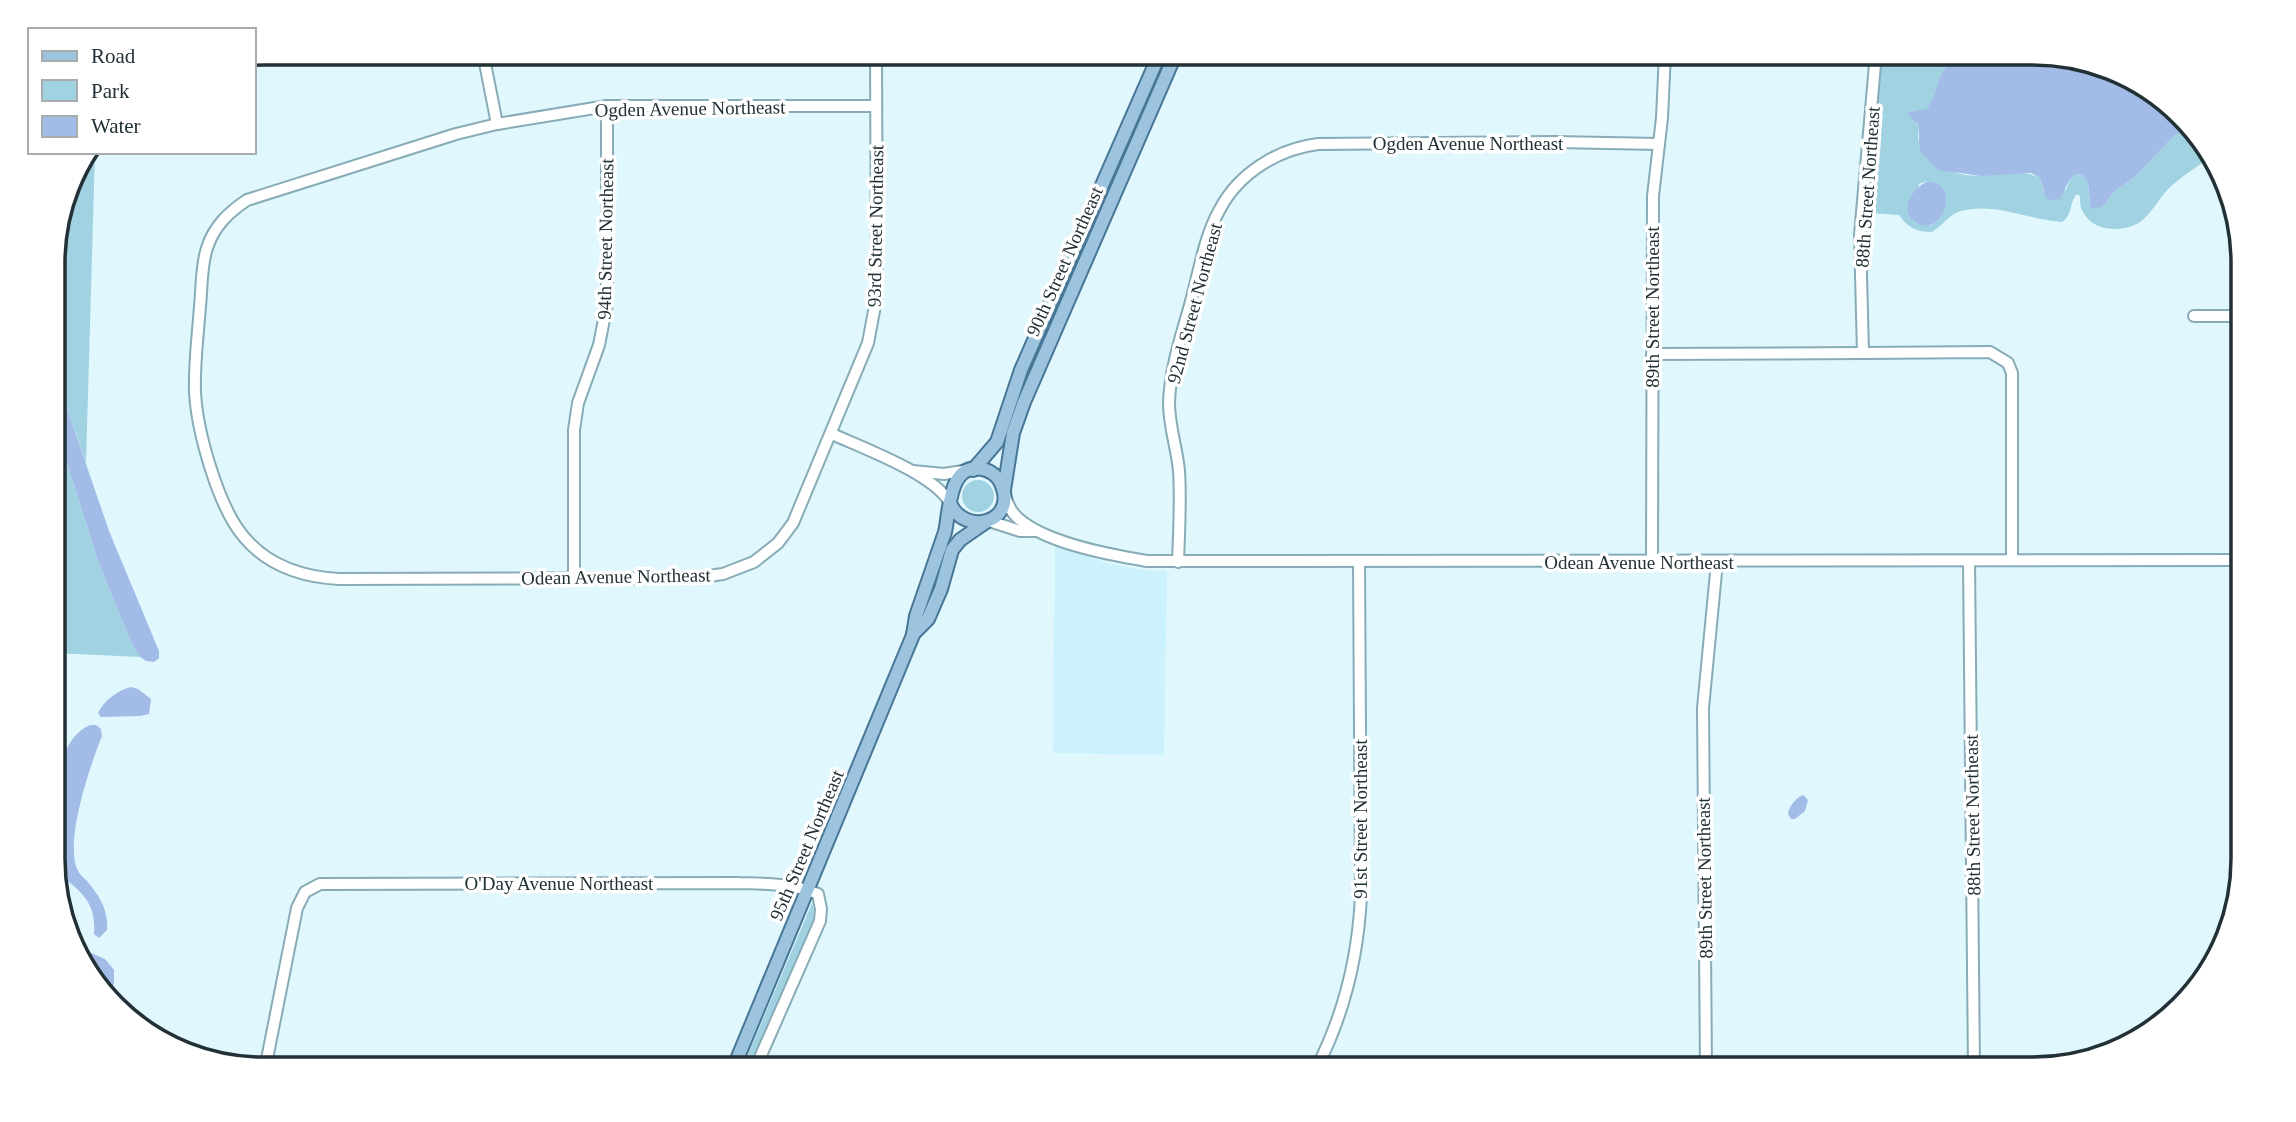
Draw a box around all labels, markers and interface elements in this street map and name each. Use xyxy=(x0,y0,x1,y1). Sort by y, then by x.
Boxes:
legend xyxy=(28,28,256,154)
text: Road xyxy=(91,44,136,68)
text: Park xyxy=(91,79,130,103)
street label: Ogden Avenue Northeast xyxy=(595,96,786,121)
street label: 88th Street Northeast xyxy=(1851,105,1884,268)
text: Water xyxy=(91,114,141,138)
street label: Ogden Avenue Northeast xyxy=(1373,133,1564,154)
street label: 93rd Street Northeast xyxy=(864,144,887,307)
street label: 94th Street Northeast xyxy=(594,157,617,320)
street label: 90th Street Northeast xyxy=(1022,183,1107,339)
street label: 92nd Street Northeast xyxy=(1163,220,1226,386)
street label: 89th Street Northeast xyxy=(1642,226,1663,388)
street label: Odean Avenue Northeast xyxy=(1544,552,1735,573)
street label: Odean Avenue Northeast xyxy=(521,564,712,589)
street label: 88th Street Northeast xyxy=(1961,733,1984,896)
street label: 91st Street Northeast xyxy=(1350,739,1371,899)
street label: 95th Street Northeast xyxy=(765,766,848,924)
street label: 89th Street Northeast xyxy=(1693,796,1716,959)
street label: O'Day Avenue Northeast xyxy=(465,873,654,894)

